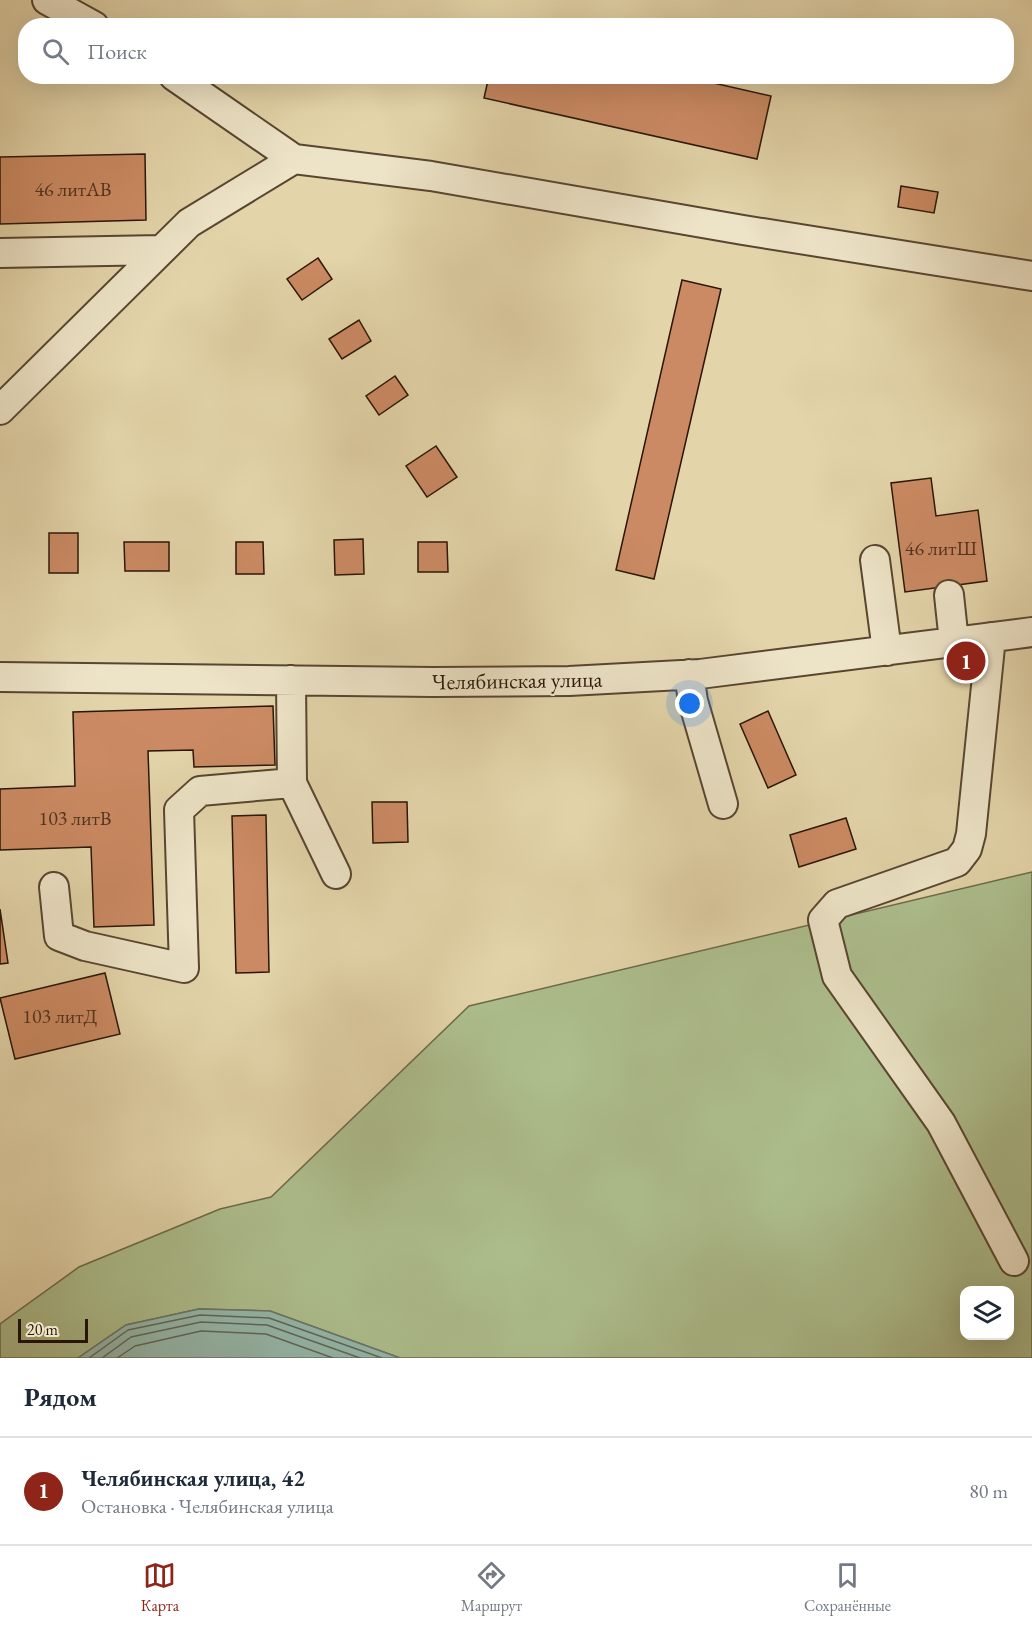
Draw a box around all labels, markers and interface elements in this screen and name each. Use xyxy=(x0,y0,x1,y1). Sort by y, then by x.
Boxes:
search box xyxy=(18,18,1014,84)
icon: search xyxy=(39,35,72,68)
text: Поиск xyxy=(87,37,147,66)
house number: 46 литАВ xyxy=(34,176,112,202)
house number: 46 литШ xyxy=(905,535,977,561)
pin: 1 xyxy=(946,638,986,684)
street label: Челябинская улица xyxy=(431,665,603,696)
your location xyxy=(675,689,704,718)
house number: 103 литВ xyxy=(39,805,111,831)
house number: 103 литД xyxy=(22,1003,98,1029)
map controls xyxy=(960,1286,1014,1340)
button: layers xyxy=(960,1286,1014,1340)
scale bar xyxy=(18,1316,88,1344)
text: 20 m xyxy=(27,1319,58,1340)
text: Рядом xyxy=(24,1380,97,1414)
text: Челябинская улица, 42 xyxy=(81,1464,305,1493)
text: 1 xyxy=(38,1478,49,1504)
text: 80 m xyxy=(969,1478,1008,1504)
text: Остановка · Челябинская улица xyxy=(81,1493,334,1519)
tab: Карта xyxy=(141,1559,179,1616)
tab: Маршрут xyxy=(461,1559,522,1616)
tab: Сохранённые xyxy=(804,1559,891,1616)

